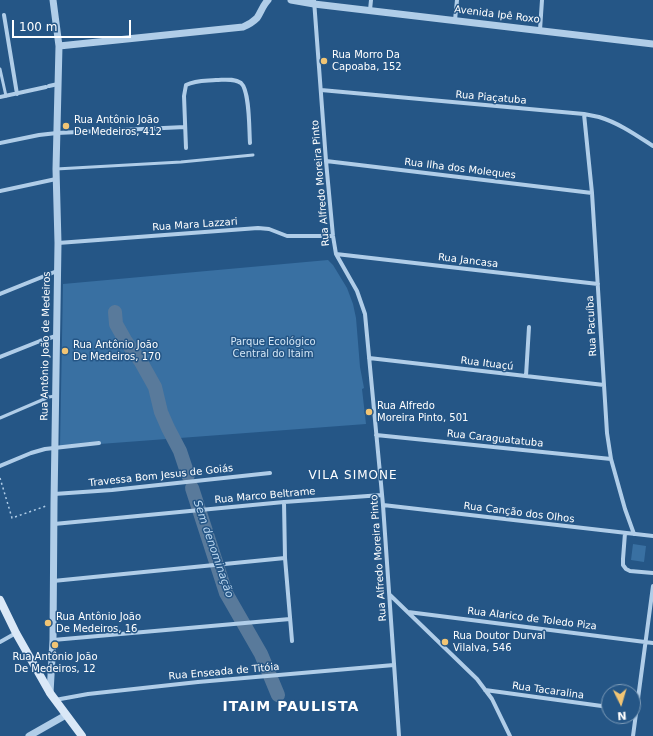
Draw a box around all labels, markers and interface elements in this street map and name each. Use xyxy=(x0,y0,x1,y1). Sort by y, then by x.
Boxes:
street label: Avenida Ipê Roxo xyxy=(454,4,540,26)
scale bar xyxy=(14,12,133,38)
text: 100 m xyxy=(19,20,57,34)
place label: Rua Morro Da Capoaba, 152 xyxy=(332,49,402,72)
marker: Rua Morro Da Capoaba, 152 xyxy=(319,56,329,66)
street label: Rua Piaçatuba xyxy=(455,89,527,107)
place label: Rua Antônio João De Medeiros, 412 xyxy=(74,114,162,138)
street label: Rua Alfredo Moreira Pinto xyxy=(309,119,333,247)
marker: Rua Antônio João De Medeiros, 412 xyxy=(61,121,71,131)
street label: Rua Ilha dos Moleques xyxy=(404,156,516,182)
street label: Rua Mara Lazzari xyxy=(152,216,238,234)
street label: Rua Jancasa xyxy=(437,251,499,271)
street label: Rua Antônio João de Medeiros xyxy=(39,271,53,421)
street label: Rua Pacuíba xyxy=(584,295,600,357)
park label: Parque Ecológico Central do Itaim xyxy=(230,336,316,360)
place label: Rua Antônio João De Medeiros, 170 xyxy=(73,339,161,362)
marker: Rua Antônio João De Medeiros, 170 xyxy=(60,346,70,356)
street label: Rua Ituaçú xyxy=(460,355,514,373)
place label: Rua Alfredo Moreira Pinto, 501 xyxy=(377,400,468,424)
marker: Rua Alfredo Moreira Pinto, 501 xyxy=(364,407,374,417)
street label: Rua Caraguatatuba xyxy=(446,428,544,450)
street label: Travessa Bom Jesus de Goiás xyxy=(88,462,234,490)
district label: VILA SIMONE xyxy=(308,469,398,483)
street label: Rua Marco Beltrame xyxy=(214,486,316,506)
street label: Rua Alfredo Moreira Pinto xyxy=(369,494,389,622)
water label: Sem denominação xyxy=(190,498,236,600)
street label: Rua Canção dos Olhos xyxy=(463,500,575,526)
street label: Rua Alarico de Toledo Piza xyxy=(467,605,597,633)
place label: Rua Antônio João De Medeiros, 16 xyxy=(56,611,141,634)
marker: Rua Antônio João De Medeiros, 16 xyxy=(43,618,53,628)
place label: Rua Doutor Durval Vilalva, 546 xyxy=(453,630,546,654)
marker: Rua Doutor Durval Vilalva, 546 xyxy=(440,637,450,647)
marker: Rua Antônio João De Medeiros, 12 xyxy=(50,640,60,650)
place label: Rua Antônio João De Medeiros, 12 xyxy=(12,651,98,674)
street label: Rua Enseada de Titóia xyxy=(168,661,280,683)
street label: Rua Tacaralina xyxy=(511,680,585,702)
north arrow xyxy=(601,684,641,724)
district label: ITAIM PAULISTA xyxy=(223,699,359,715)
text: N xyxy=(617,709,627,722)

